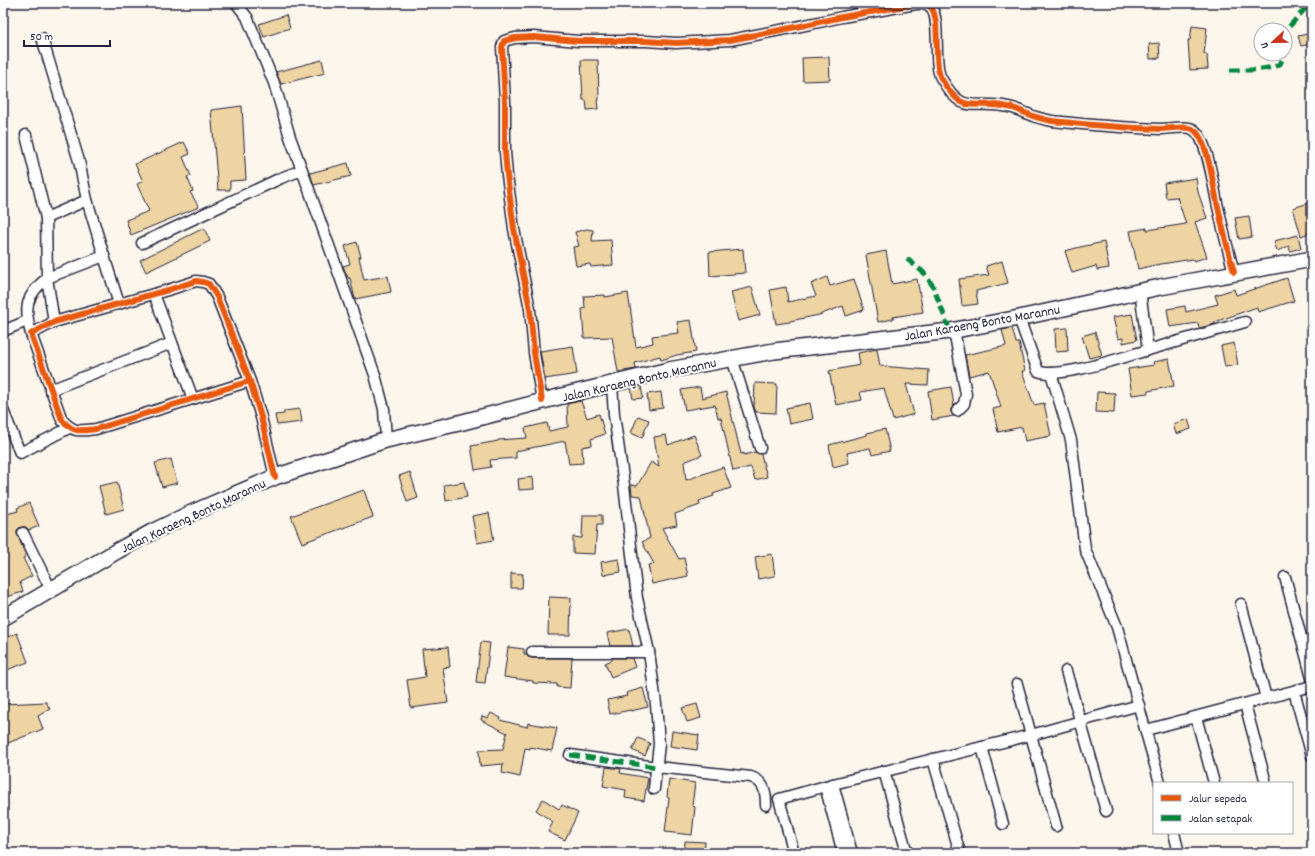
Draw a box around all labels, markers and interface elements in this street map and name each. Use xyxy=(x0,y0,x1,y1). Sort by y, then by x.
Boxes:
scale bar xyxy=(24,22,110,48)
north arrow xyxy=(1253,22,1293,62)
text: 50 m xyxy=(30,29,53,46)
text: U xyxy=(1257,40,1274,50)
street label: Jalan Karaeng Bonto Marannu xyxy=(903,300,1062,347)
street label: Jalan Karaeng Bonto Marannu xyxy=(560,353,718,408)
street label: Jalan Karaeng Bonto Marannu xyxy=(118,474,269,559)
legend xyxy=(1153,782,1293,834)
text: Jalur sepeda xyxy=(1189,791,1247,808)
text: Jalan setapak xyxy=(1189,811,1252,828)

